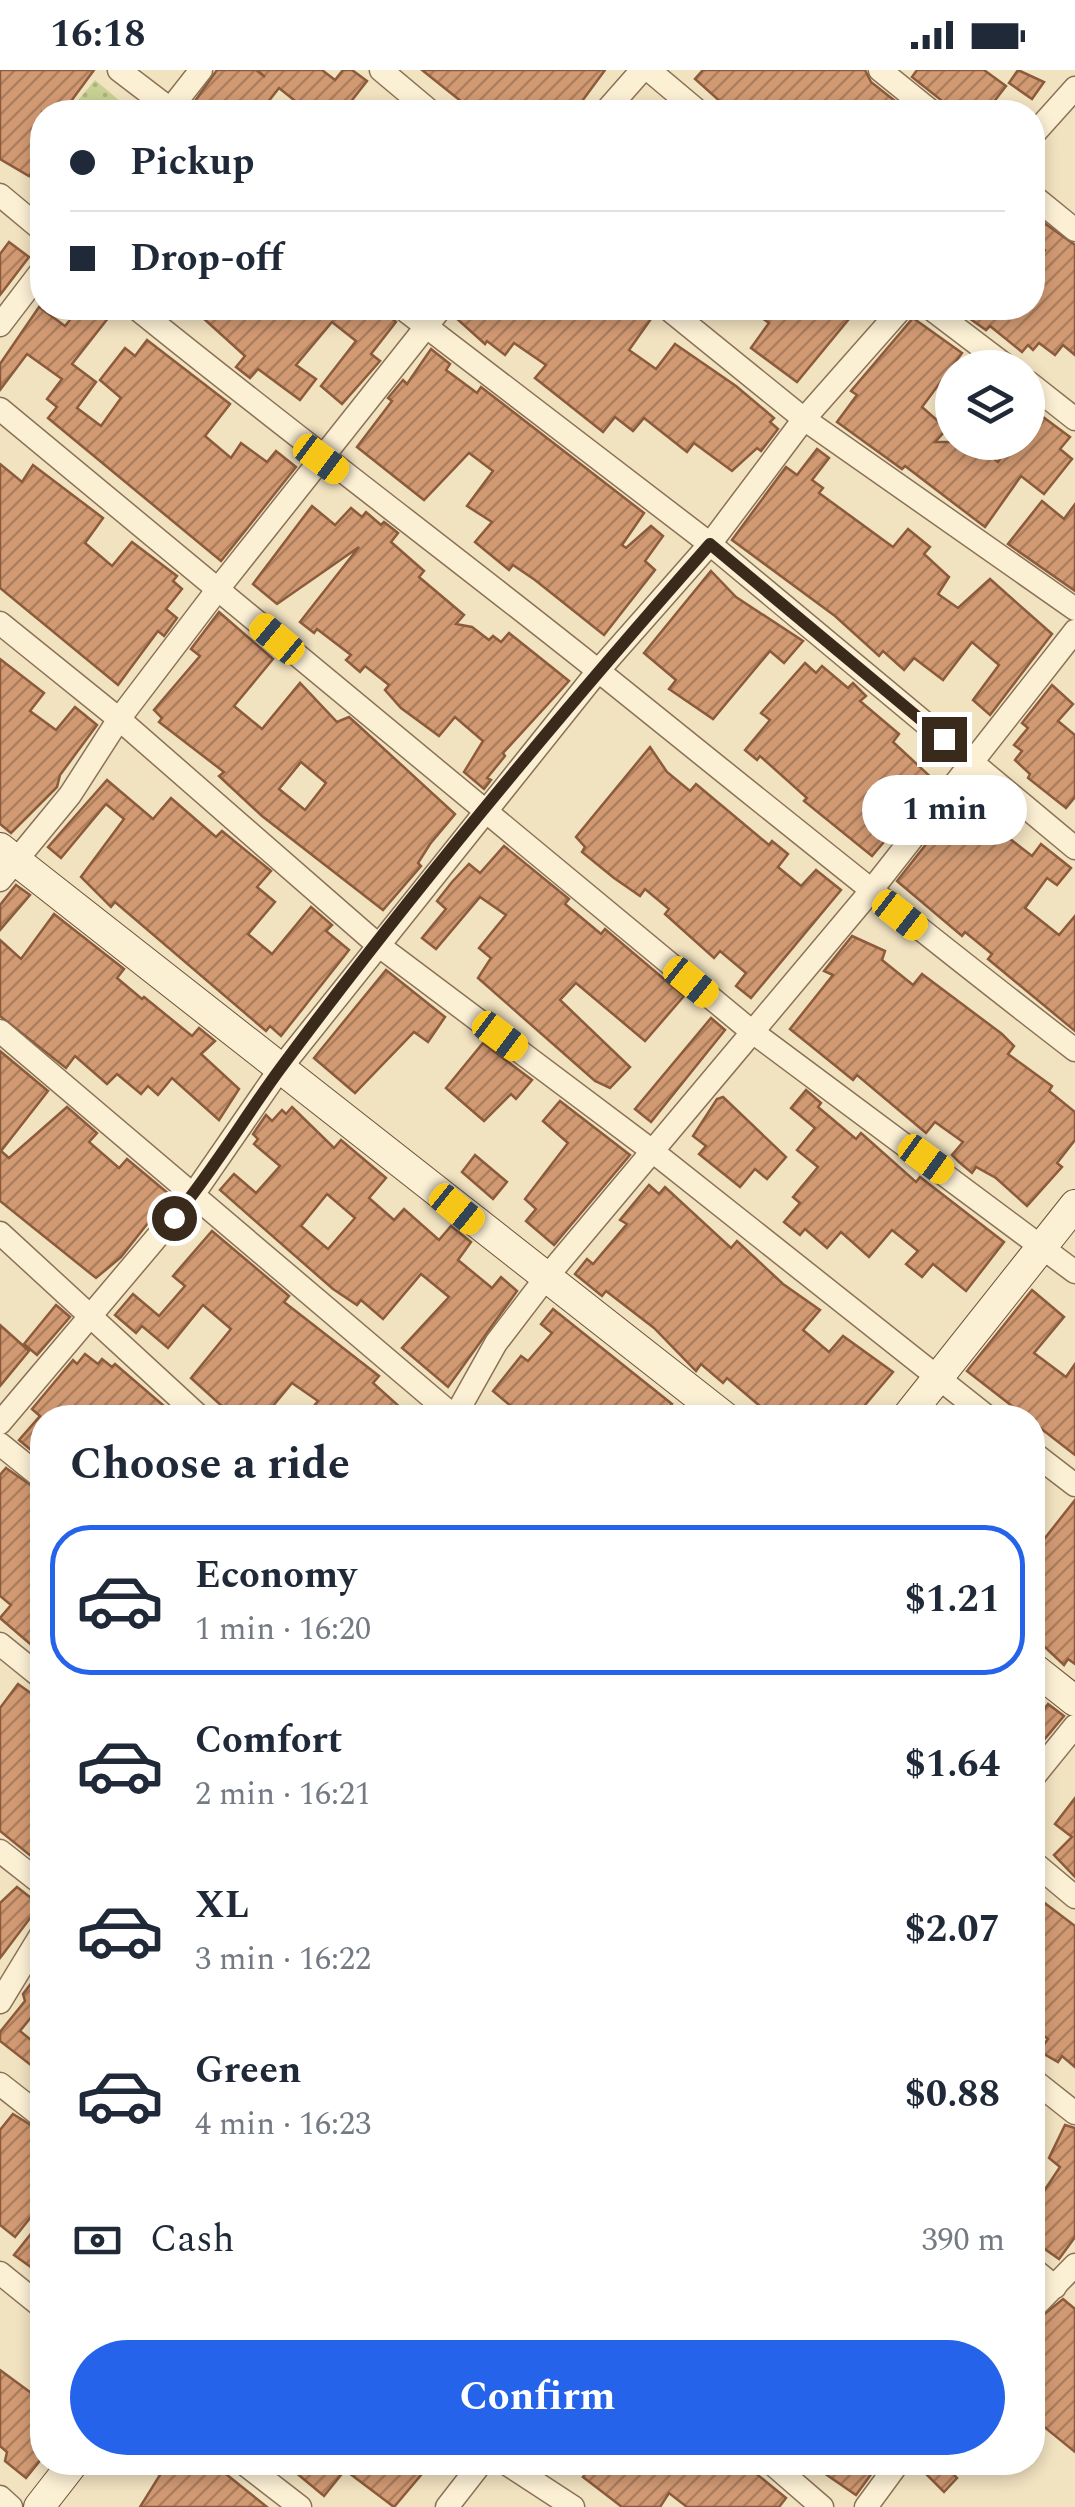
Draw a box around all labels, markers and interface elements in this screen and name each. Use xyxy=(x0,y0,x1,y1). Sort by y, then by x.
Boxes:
text: 16:18 xyxy=(50,6,145,64)
text: Pickup xyxy=(130,134,254,192)
text: Drop-off xyxy=(130,230,284,288)
map controls xyxy=(935,350,1045,460)
button: layers xyxy=(935,350,1045,460)
car xyxy=(288,429,354,489)
car xyxy=(244,608,310,670)
route end xyxy=(922,717,967,762)
callout: 1 min xyxy=(862,774,1026,844)
text: 1 min xyxy=(902,785,987,834)
car xyxy=(867,885,933,945)
car xyxy=(658,951,724,1013)
car xyxy=(467,1006,533,1066)
car xyxy=(893,1129,959,1189)
car xyxy=(424,1178,490,1240)
route start xyxy=(152,1196,197,1241)
text: Choose a ride xyxy=(70,1430,350,1499)
text: Economy xyxy=(195,1547,356,1605)
icon: car xyxy=(75,1555,165,1645)
text: $1.21 xyxy=(905,1571,1000,1629)
text: 1 min · 16:20 xyxy=(195,1605,371,1654)
text: Comfort xyxy=(195,1712,342,1770)
icon: car xyxy=(75,1720,165,1810)
text: $1.64 xyxy=(905,1736,1000,1794)
text: 2 min · 16:21 xyxy=(195,1770,371,1819)
text: XL xyxy=(195,1877,249,1935)
icon: car xyxy=(75,1885,165,1975)
text: $2.07 xyxy=(905,1901,1000,1959)
text: 3 min · 16:22 xyxy=(195,1935,371,1984)
text: Green xyxy=(195,2042,302,2100)
icon: car xyxy=(75,2050,165,2140)
text: $0.88 xyxy=(905,2066,1000,2124)
text: 4 min · 16:23 xyxy=(195,2100,371,2149)
text: Cash xyxy=(150,2211,235,2269)
icon: cash xyxy=(70,2213,125,2268)
text: 390 m xyxy=(921,2216,1005,2265)
button: Confirm xyxy=(70,2340,1005,2455)

